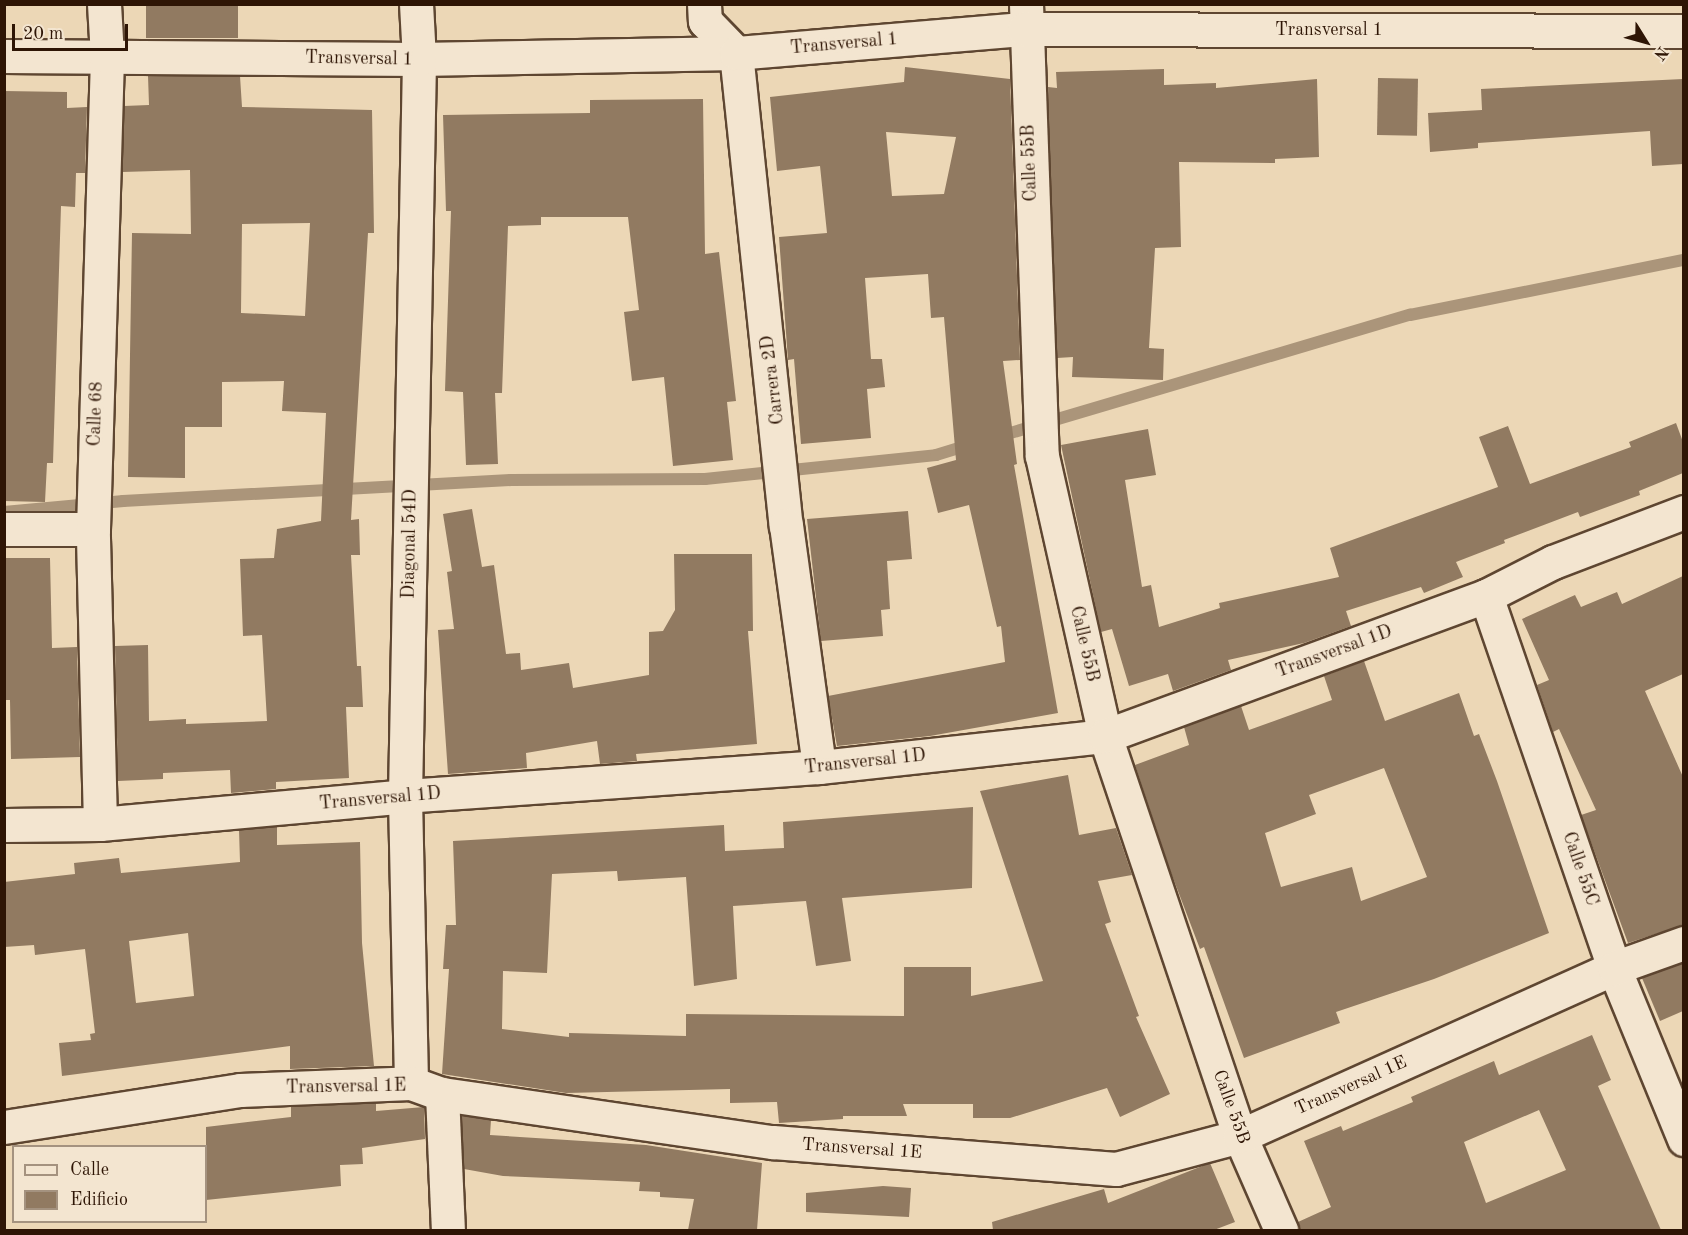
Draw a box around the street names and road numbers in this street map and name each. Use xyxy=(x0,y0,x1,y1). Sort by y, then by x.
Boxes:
street label: Transversal 1 xyxy=(1275,19,1383,41)
street label: Transversal 1 xyxy=(789,29,899,59)
street label: Transversal 1 xyxy=(305,47,413,71)
street label: Calle 55B xyxy=(1018,124,1042,202)
street label: Carrera 2D xyxy=(757,334,789,426)
street label: Calle 68 xyxy=(84,381,108,447)
street label: Diagonal 54D xyxy=(398,489,422,599)
street label: Calle 55B xyxy=(1065,604,1103,684)
street label: Transversal 1D xyxy=(1273,621,1395,683)
street label: Transversal 1D xyxy=(803,745,927,779)
street label: Transversal 1D xyxy=(318,783,442,815)
street label: Calle 55C xyxy=(1557,829,1603,909)
street label: Transversal 1E xyxy=(1292,1052,1410,1120)
street label: Calle 55B xyxy=(1208,1067,1254,1147)
street label: Transversal 1E xyxy=(286,1075,406,1099)
street label: Transversal 1E xyxy=(801,1134,923,1164)

